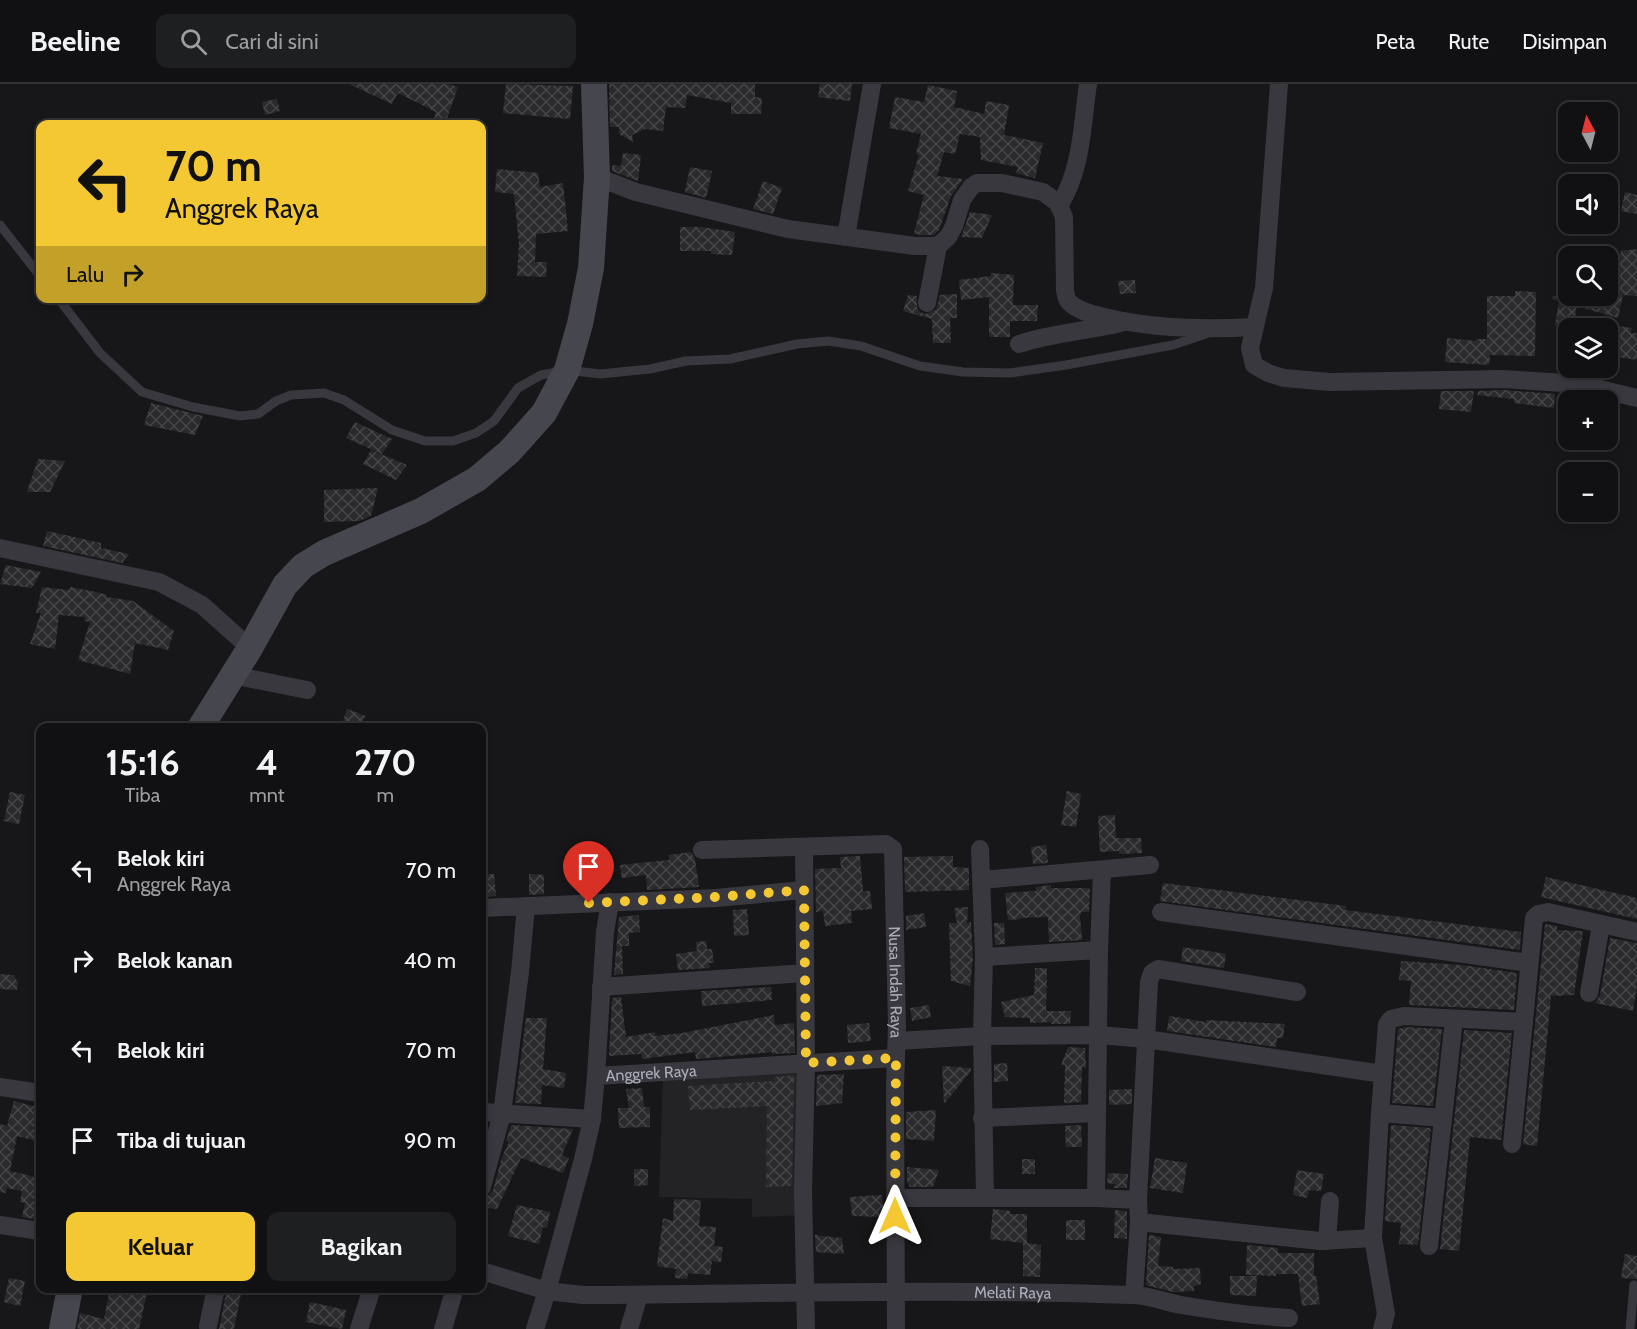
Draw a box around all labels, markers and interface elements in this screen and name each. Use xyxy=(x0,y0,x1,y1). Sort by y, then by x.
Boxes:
search box xyxy=(156,14,576,68)
text: Beeline xyxy=(30,24,120,58)
icon: search xyxy=(177,25,210,58)
text: Cari di sini xyxy=(225,28,319,55)
text: Peta xyxy=(1376,29,1415,54)
text: Rute xyxy=(1448,29,1489,54)
text: Disimpan xyxy=(1522,29,1607,54)
north arrow xyxy=(1558,102,1618,162)
map controls xyxy=(1558,102,1618,522)
text: 70 m xyxy=(165,140,262,192)
icon: left xyxy=(66,144,144,222)
button: sound xyxy=(1558,174,1618,234)
text: Anggrek Raya xyxy=(165,192,319,225)
button: search xyxy=(1558,246,1618,306)
icon: right xyxy=(116,258,149,291)
text: Lalu xyxy=(66,261,104,288)
button: layers xyxy=(1558,318,1618,378)
button: + xyxy=(1558,390,1618,450)
button: − xyxy=(1558,462,1618,522)
text: 15:16 xyxy=(106,740,180,784)
text: 4 xyxy=(256,740,278,784)
text: 270 xyxy=(354,740,416,784)
text: Tiba xyxy=(125,783,160,807)
text: mnt xyxy=(249,783,284,807)
text: m xyxy=(376,783,394,807)
pin xyxy=(563,841,614,903)
text: Belok kiri xyxy=(117,845,204,872)
icon: arrive xyxy=(572,850,605,883)
icon: left xyxy=(66,854,99,887)
text: 70 m xyxy=(406,857,456,884)
text: Anggrek Raya xyxy=(117,872,231,896)
street label: Nusa Indah Raya xyxy=(885,926,906,1039)
icon: right xyxy=(66,944,99,977)
text: Belok kanan xyxy=(117,947,233,974)
text: 40 m xyxy=(404,947,456,974)
icon: left xyxy=(66,1034,99,1067)
text: Belok kiri xyxy=(117,1037,204,1064)
text: 70 m xyxy=(406,1037,456,1064)
street label: Anggrek Raya xyxy=(605,1061,697,1085)
icon: arrive xyxy=(66,1124,99,1157)
text: Tiba di tujuan xyxy=(117,1127,246,1154)
text: 90 m xyxy=(404,1127,456,1154)
position arrow xyxy=(863,1184,927,1248)
button: Keluar xyxy=(66,1212,255,1281)
button: Bagikan xyxy=(267,1212,456,1281)
street label: Melati Raya xyxy=(974,1283,1052,1303)

